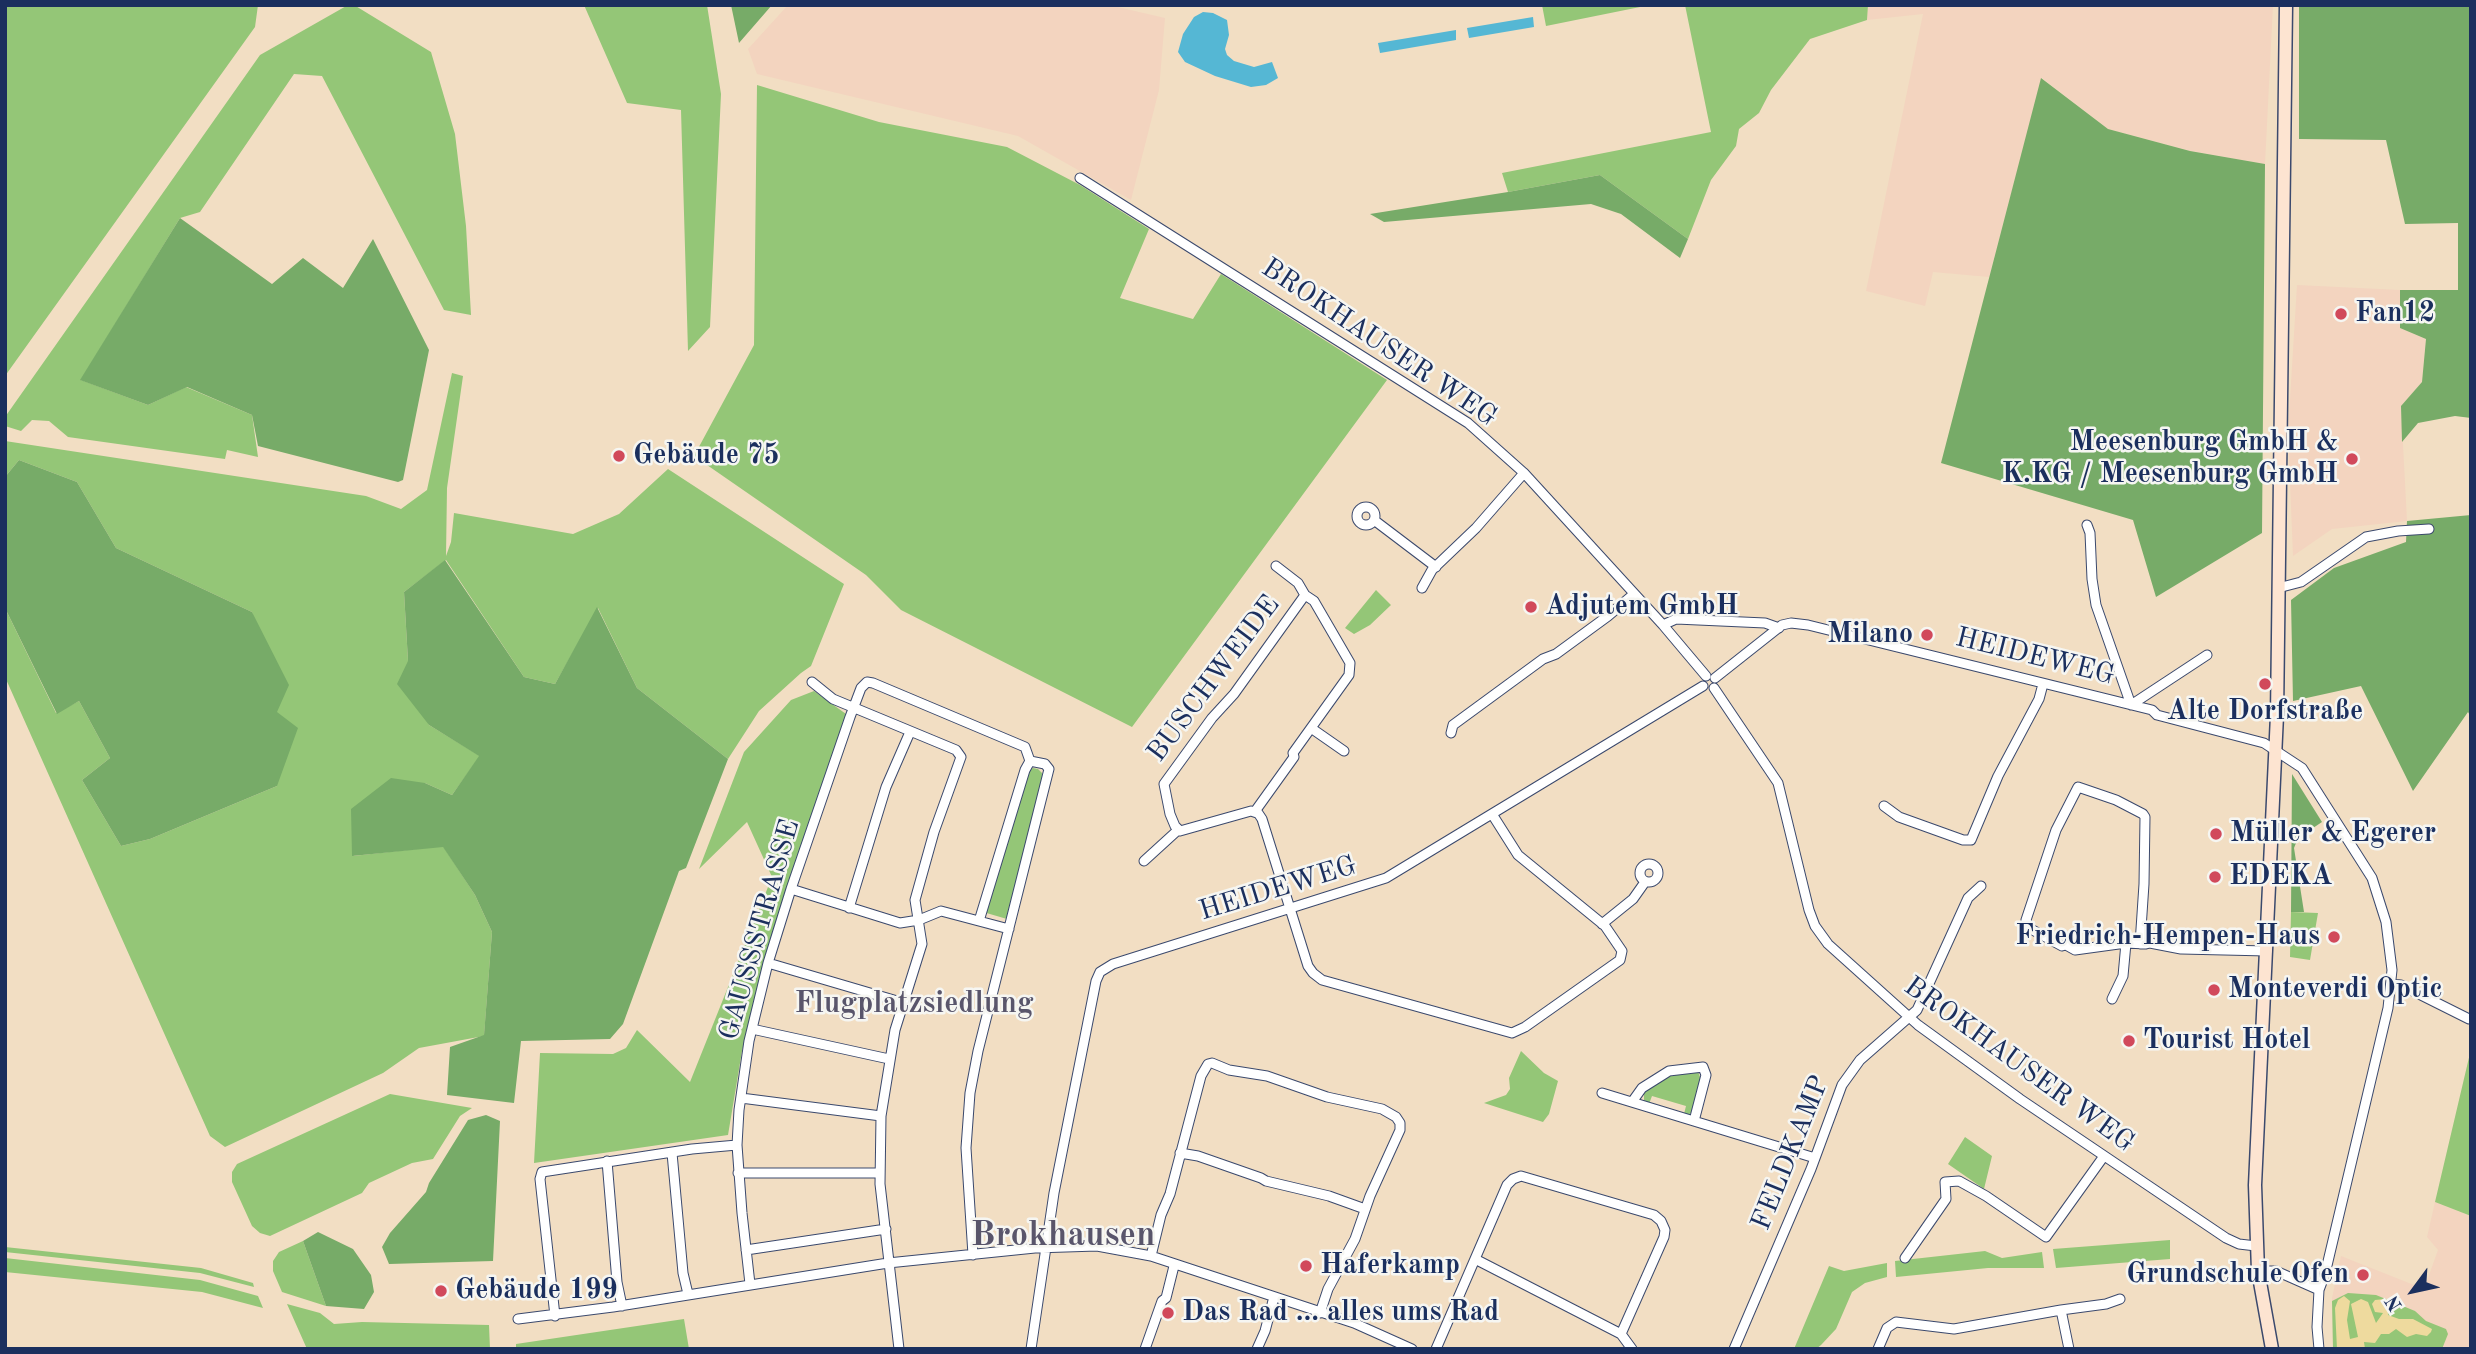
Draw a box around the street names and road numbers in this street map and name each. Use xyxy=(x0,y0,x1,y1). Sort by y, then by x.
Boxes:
street label: BROKHAUSER WEG xyxy=(1255,252,1503,434)
street label: BUSCHWEIDE xyxy=(1140,589,1288,769)
street label: HEIDEWEG xyxy=(1952,621,2118,693)
street label: GAUSSSTRASSE xyxy=(712,816,808,1044)
street label: HEIDEWEG xyxy=(1195,849,1361,929)
street label: BROKHAUSER WEG xyxy=(1897,970,2141,1160)
street label: FELDKAMP xyxy=(1745,1071,1837,1235)

